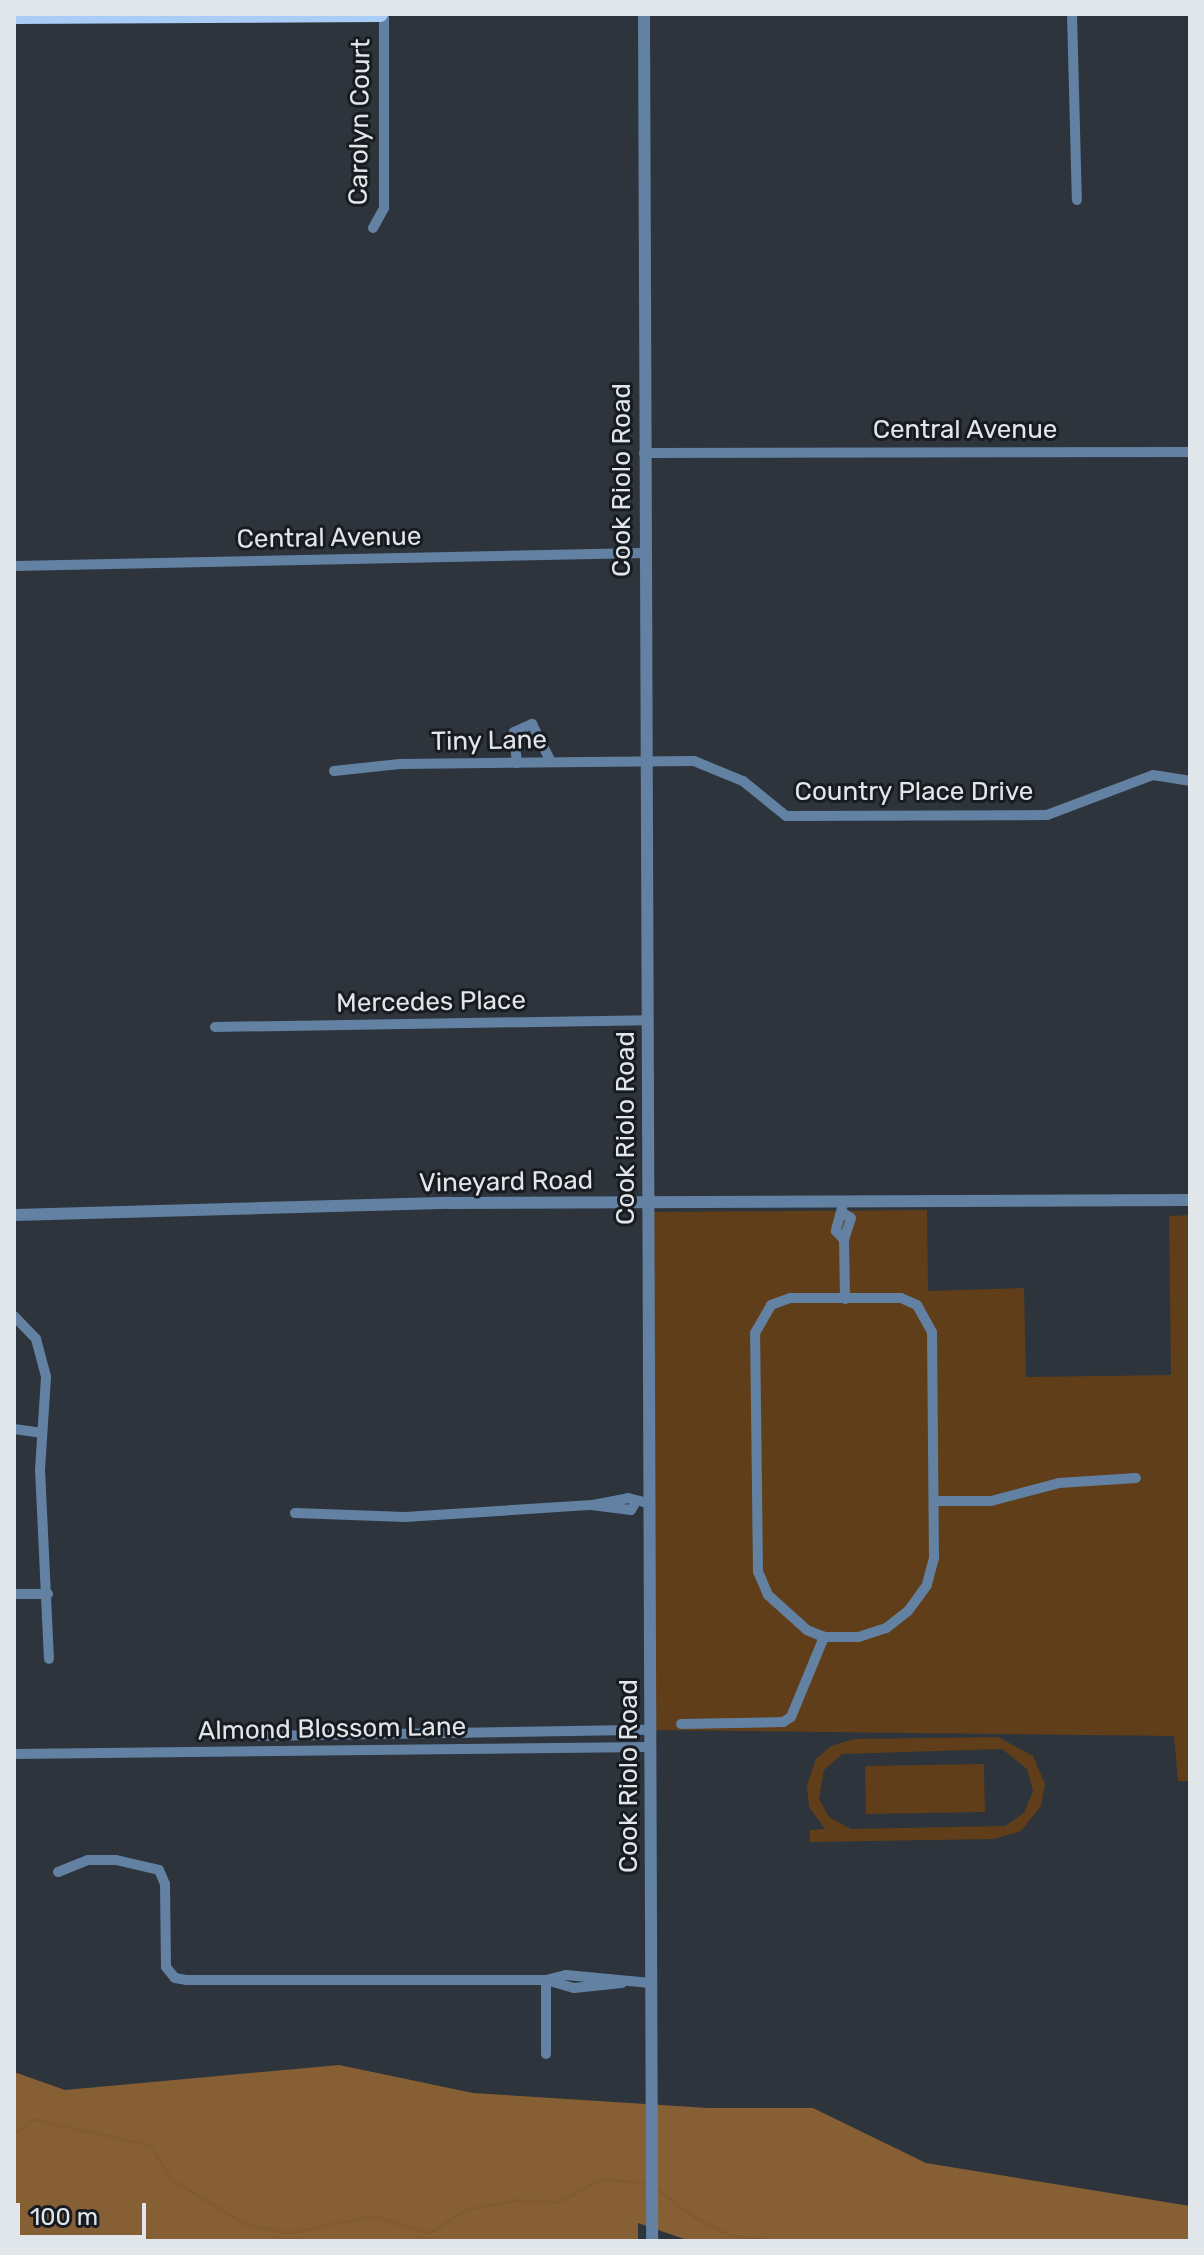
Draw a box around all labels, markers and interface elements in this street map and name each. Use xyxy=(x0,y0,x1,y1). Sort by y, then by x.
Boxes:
street label: Carolyn Court xyxy=(343,38,377,206)
street label: Cook Riolo Road xyxy=(606,383,638,577)
street label: Central Avenue xyxy=(872,414,1058,446)
street label: Central Avenue xyxy=(236,521,422,555)
street label: Tiny Lane xyxy=(430,724,548,758)
street label: Country Place Drive xyxy=(794,776,1034,808)
street label: Mercedes Place xyxy=(336,985,526,1019)
street label: Cook Riolo Road xyxy=(610,1031,642,1225)
street label: Vineyard Road xyxy=(419,1165,593,1199)
street label: Cook Riolo Road xyxy=(613,1679,645,1873)
street label: Almond Blossom Lane xyxy=(198,1711,466,1747)
scale bar xyxy=(20,2187,150,2237)
text: 100 m xyxy=(30,2203,98,2231)

